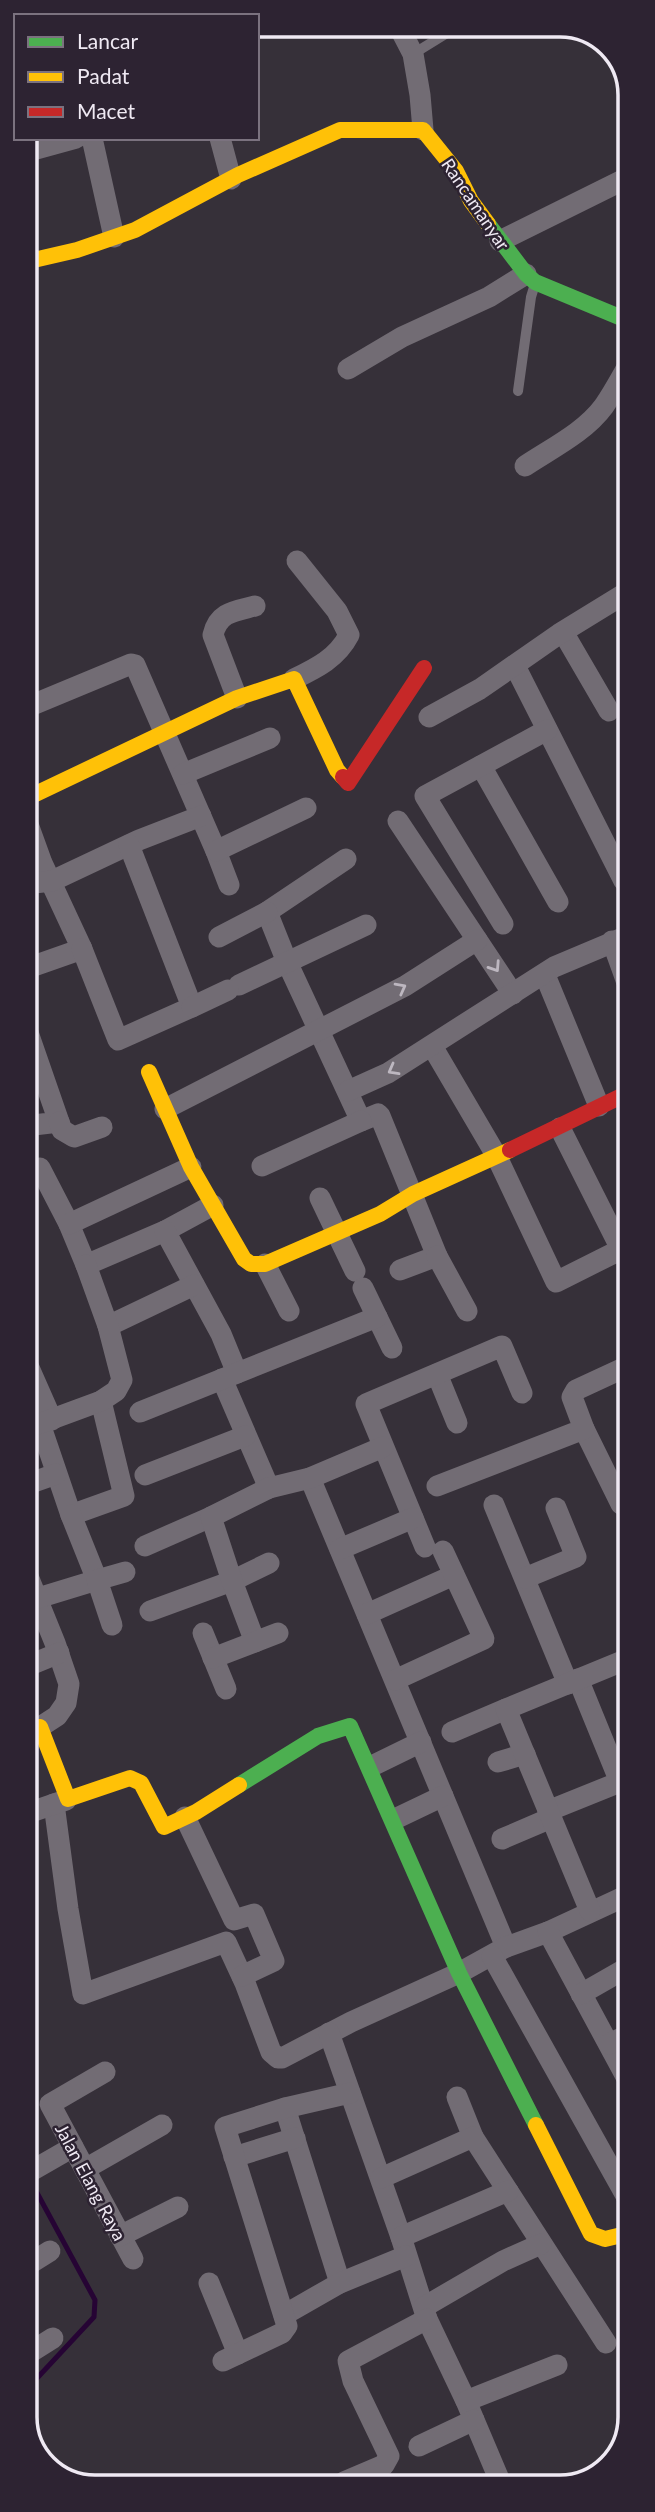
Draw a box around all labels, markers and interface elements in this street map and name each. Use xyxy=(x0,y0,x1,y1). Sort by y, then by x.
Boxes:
legend xyxy=(14,14,259,140)
text: Lancar xyxy=(77,28,138,53)
text: Padat xyxy=(77,63,130,88)
text: Macet xyxy=(77,98,135,123)
street label: Rancamanyar xyxy=(437,154,515,254)
one-way arrow xyxy=(487,960,500,973)
one-way arrow xyxy=(393,983,406,996)
one-way arrow xyxy=(388,1062,400,1075)
street label: Jalan Elang Raya xyxy=(51,2120,131,2244)

